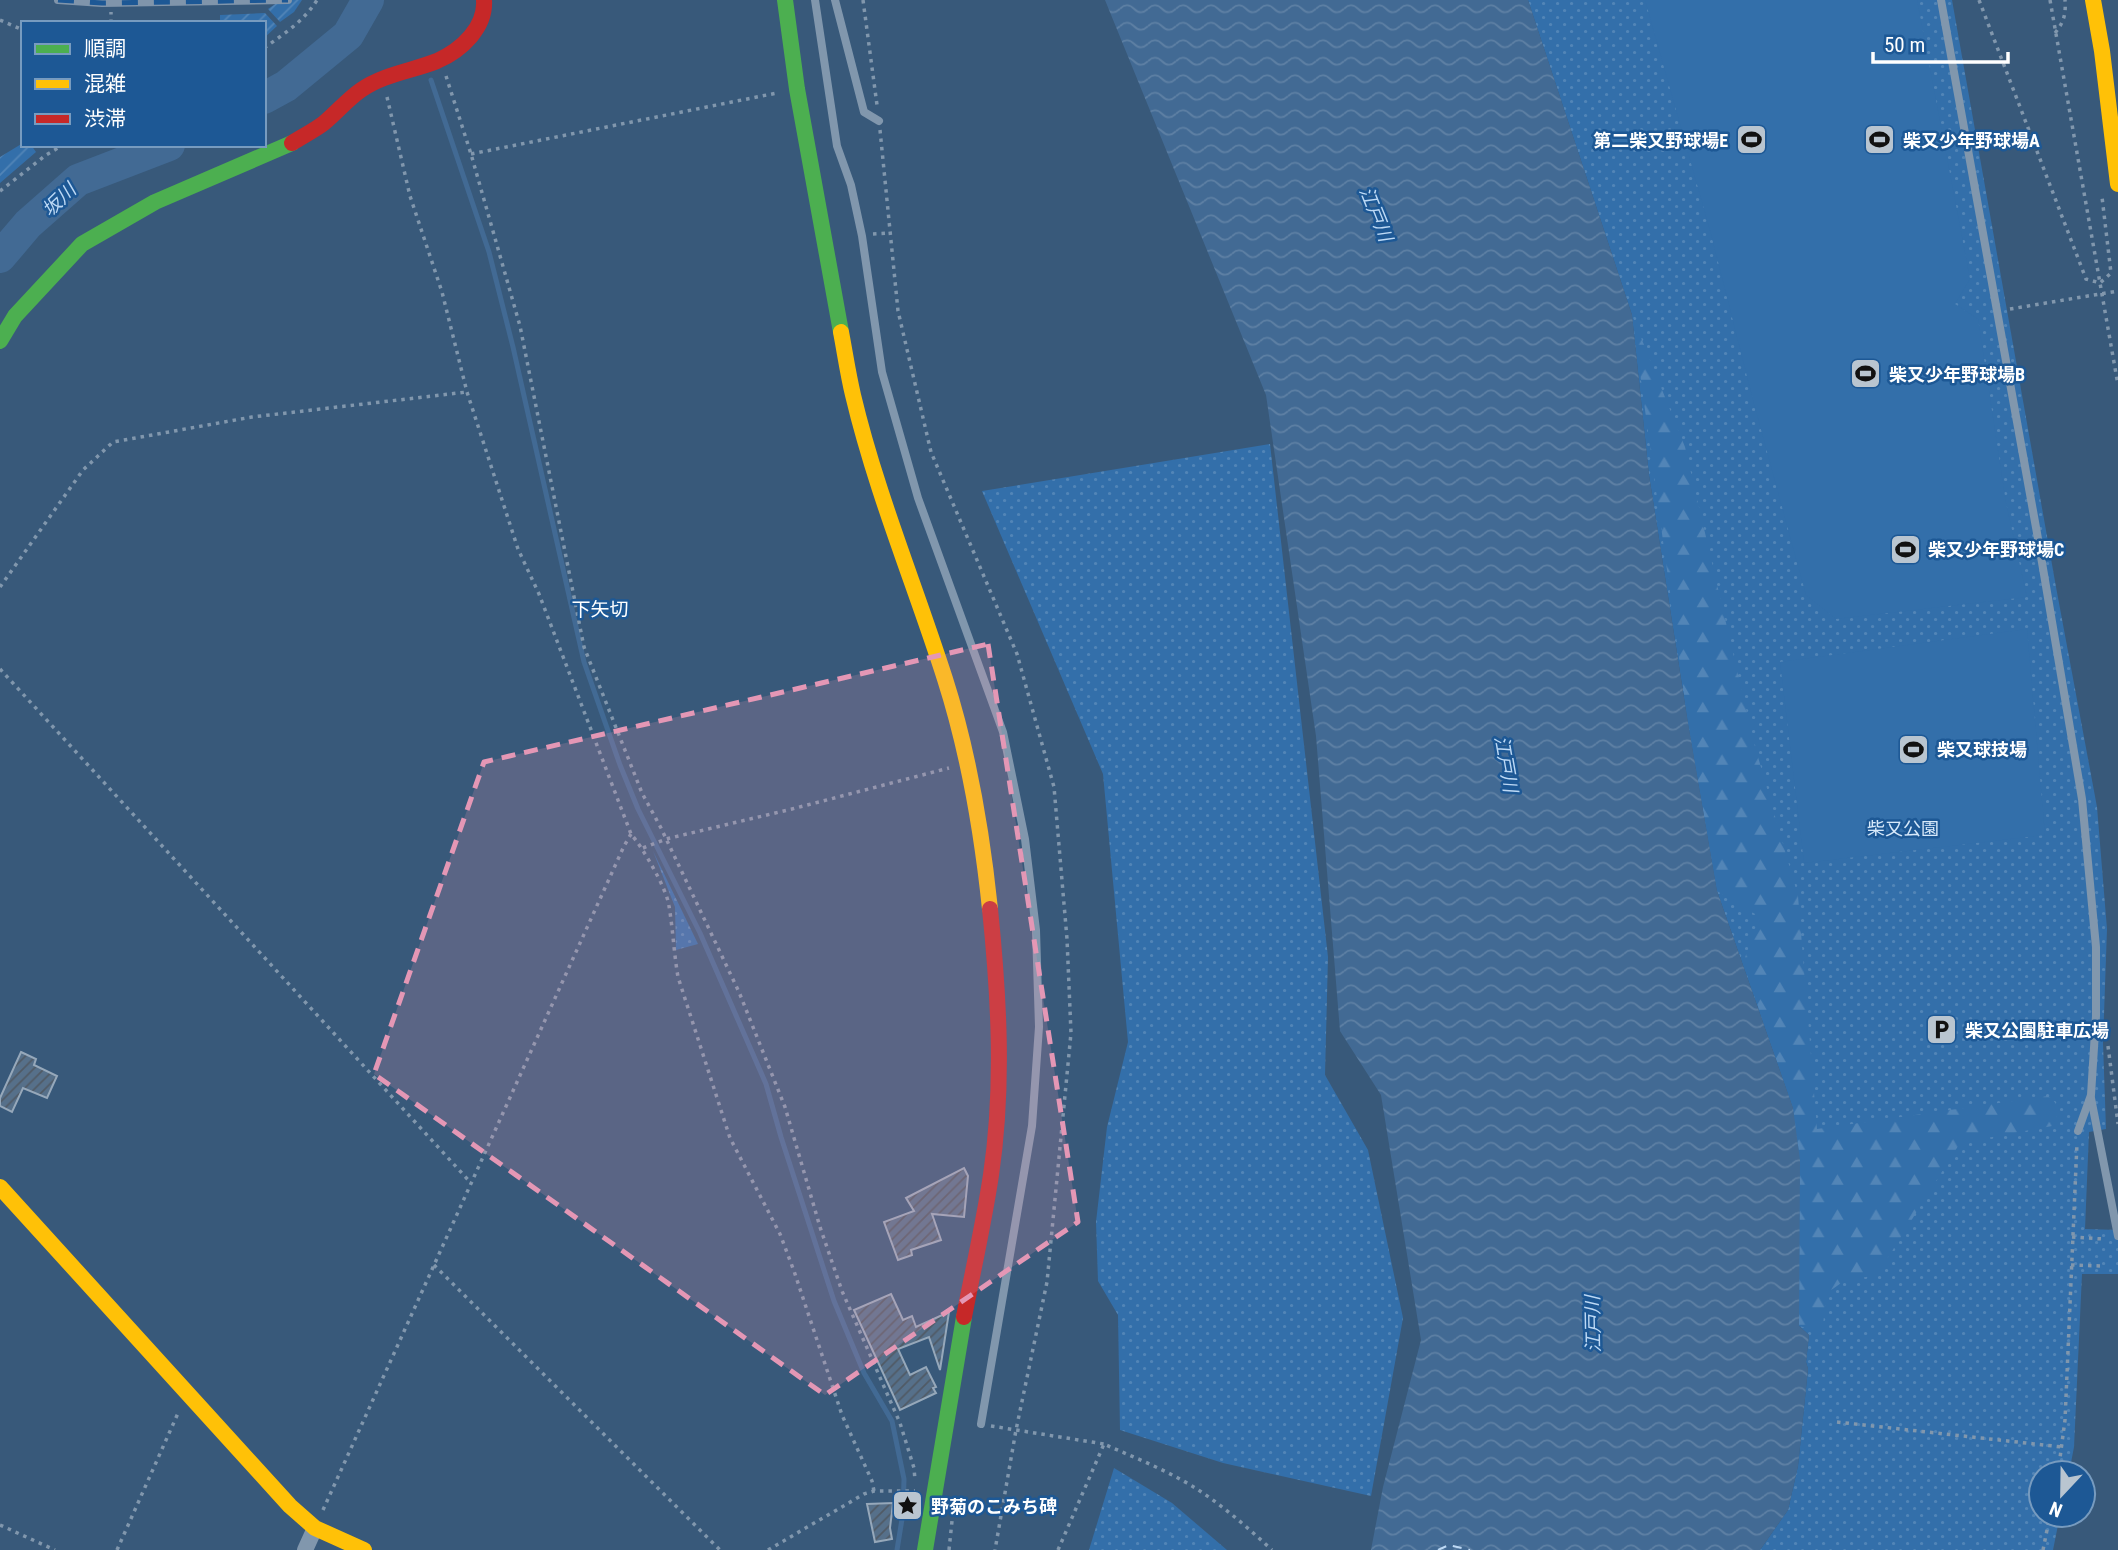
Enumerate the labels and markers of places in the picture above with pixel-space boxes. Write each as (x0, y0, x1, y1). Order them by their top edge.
sports icon: 第二柴又野球場E (1734, 123, 1768, 157)
sports icon: 柴又少年野球場A (1863, 123, 1897, 157)
place label: 第二柴又野球場E (1593, 130, 1728, 151)
place label: 柴又少年野球場A (1903, 130, 2040, 151)
sports icon: 柴又少年野球場B (1849, 357, 1883, 391)
place label: 柴又少年野球場B (1889, 364, 2025, 385)
sports icon: 柴又少年野球場C (1888, 532, 1922, 566)
place label: 柴又少年野球場C (1928, 539, 2064, 560)
sports icon: 柴又球技場 (1897, 732, 1931, 766)
place label: 柴又球技場 (1937, 739, 2027, 760)
parking icon: 柴又公園駐車広場 (1925, 1013, 1959, 1047)
place label: 柴又公園駐車広場 (1965, 1020, 2109, 1041)
place icon: 野菊のこみち碑 (891, 1489, 925, 1523)
place label: 野菊のこみち碑 (931, 1496, 1057, 1517)

